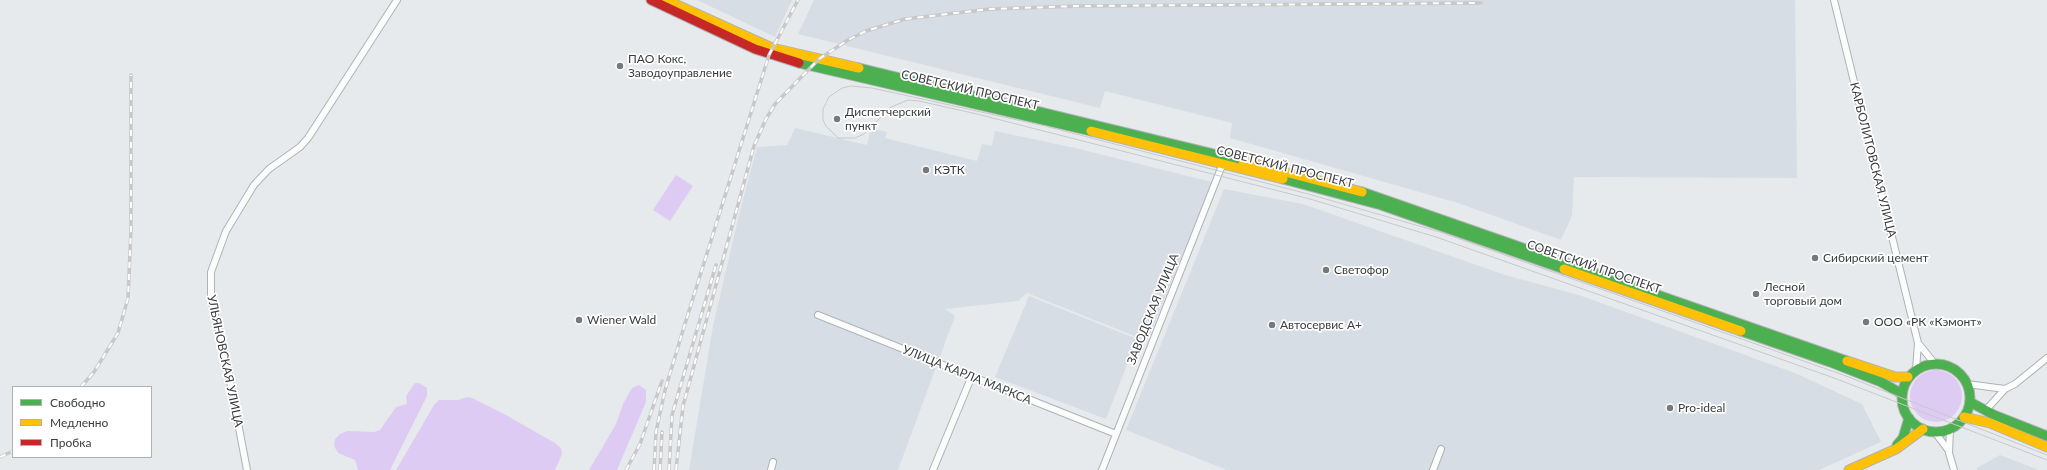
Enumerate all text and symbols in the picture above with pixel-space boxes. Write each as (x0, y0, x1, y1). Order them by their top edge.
place label: ПАО Кокс, Заводоуправление (628, 52, 732, 80)
marker: ПАО Кокс, Заводоуправление (615, 61, 625, 71)
street label: СОВЕТСКИЙ ПРОСПЕКТ (900, 67, 1040, 113)
street label: КАРБОЛИТОВСКАЯ УЛИЦА (1847, 81, 1899, 239)
place label: Диспетчерский пункт (845, 105, 931, 133)
marker: Диспетчерский пункт (832, 114, 842, 124)
street label: СОВЕТСКИЙ ПРОСПЕКТ (1215, 143, 1355, 191)
place label: КЭТК (934, 163, 965, 177)
marker: КЭТК (921, 165, 931, 175)
street label: СОВЕТСКИЙ ПРОСПЕКТ (1525, 237, 1663, 297)
street label: ЗАВОДСКАЯ УЛИЦА (1124, 251, 1182, 367)
place label: Сибирский цемент (1823, 251, 1928, 265)
marker: Сибирский цемент (1810, 253, 1820, 263)
place label: Светофор (1334, 263, 1389, 277)
marker: Светофор (1321, 265, 1331, 275)
place label: Лесной торговый дом (1764, 280, 1842, 308)
marker: Лесной торговый дом (1751, 289, 1761, 299)
street label: УЛЬЯНОВСКАЯ УЛИЦА (204, 294, 246, 428)
place label: Wiener Wald (587, 313, 656, 327)
marker: Wiener Wald (574, 315, 584, 325)
place label: ООО «РК «Кэмонт» (1874, 315, 1982, 329)
marker: ООО «РК «Кэмонт» (1861, 317, 1871, 327)
place label: Автосервис А+ (1280, 318, 1362, 332)
marker: Автосервис А+ (1267, 320, 1277, 330)
street label: УЛИЦА КАРЛА МАРКСА (900, 342, 1034, 408)
legend (12, 386, 152, 458)
text: Свободно (50, 395, 105, 410)
place label: Pro-ideal (1678, 401, 1725, 415)
marker: Pro-ideal (1665, 403, 1675, 413)
text: Медленно (50, 415, 108, 430)
text: Пробка (50, 435, 91, 450)

